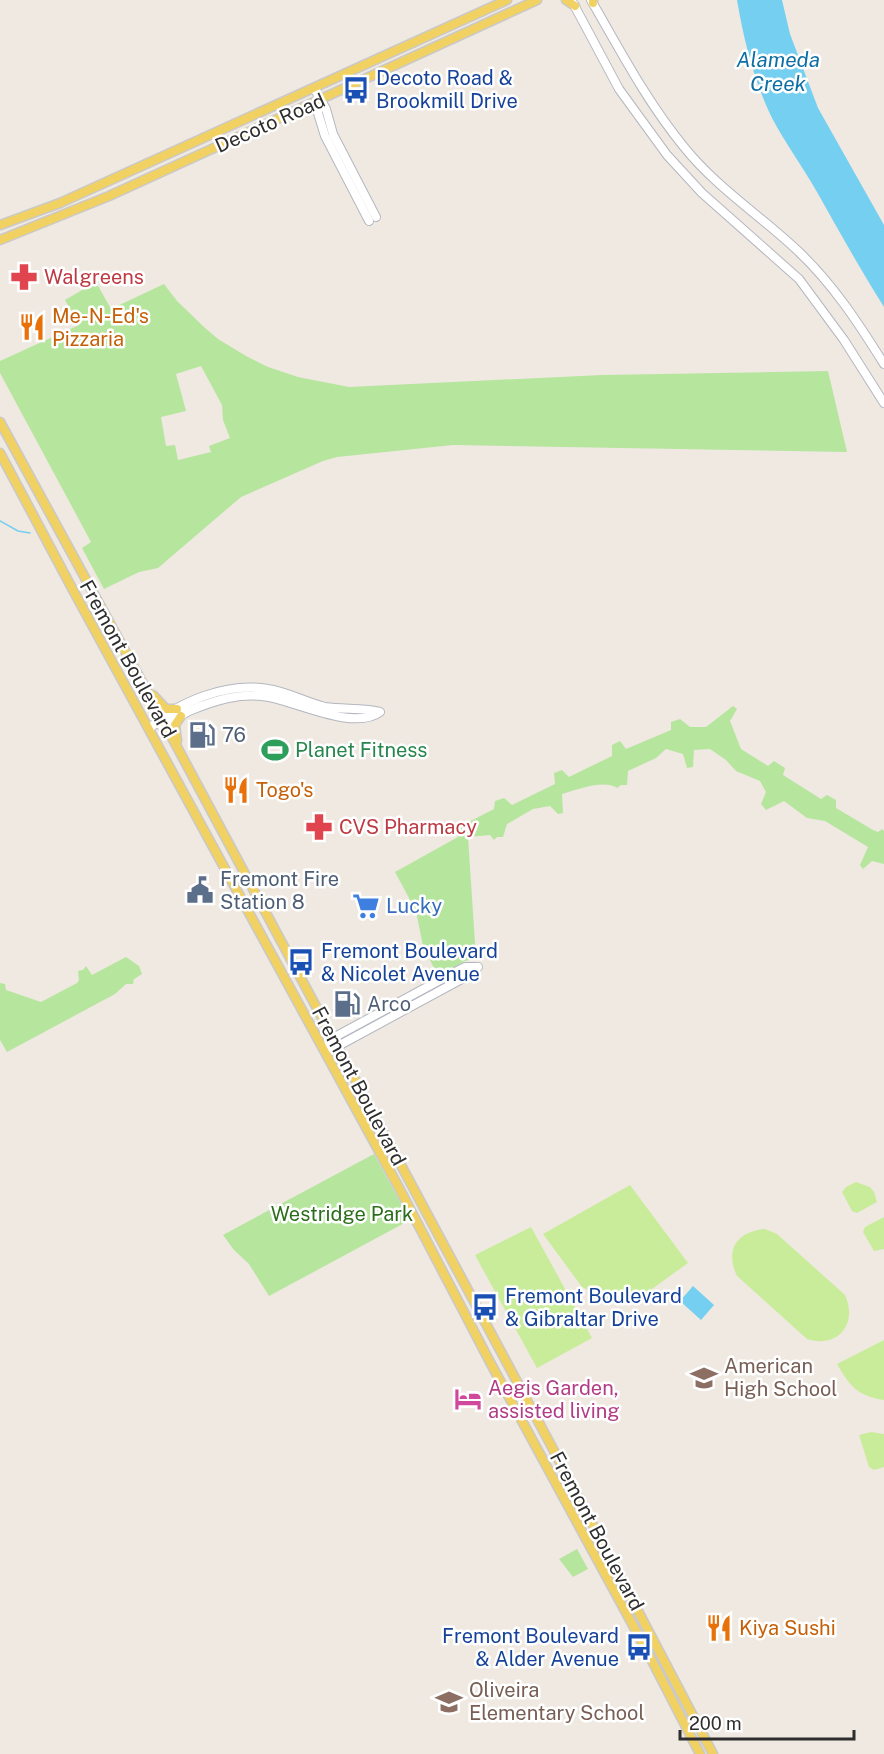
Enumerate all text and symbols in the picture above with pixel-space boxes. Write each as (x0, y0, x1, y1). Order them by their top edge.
water label: Alameda Creek (736, 47, 820, 96)
place label: Decoto Road & Brookmill Drive (376, 66, 518, 113)
bus stop icon: Decoto Road & Brookmill Drive (341, 75, 371, 105)
street label: Decoto Road (211, 88, 329, 158)
pharmacy icon: Walgreens (9, 262, 39, 292)
place label: Walgreens (44, 265, 144, 289)
place label: Me-N-Ed's Pizzaria (52, 304, 149, 351)
restaurant icon: Me-N-Ed's Pizzaria (17, 312, 47, 342)
street label: Fremont Boulevard (75, 576, 181, 742)
fuel station icon: 76 (187, 720, 217, 750)
place label: 76 (222, 723, 246, 747)
sports icon: Planet Fitness (260, 735, 290, 765)
place label: Planet Fitness (295, 738, 427, 762)
restaurant icon: Togo's (221, 775, 251, 805)
place label: Togo's (256, 778, 313, 802)
pharmacy icon: CVS Pharmacy (304, 812, 334, 842)
place label: CVS Pharmacy (339, 815, 477, 839)
place label: Fremont Fire Station 8 (220, 867, 339, 914)
public building icon: Fremont Fire Station 8 (185, 875, 215, 905)
supermarket icon: Lucky (351, 891, 381, 921)
place label: Lucky (386, 894, 442, 918)
place label: Fremont Boulevard & Nicolet Avenue (321, 939, 498, 986)
bus stop icon: Fremont Boulevard & Nicolet Avenue (286, 947, 316, 977)
fuel station icon: Arco (332, 989, 362, 1019)
place label: Arco (367, 992, 411, 1016)
street label: Fremont Boulevard (307, 1002, 411, 1170)
park label: Westridge Park (271, 1202, 413, 1226)
place label: Fremont Boulevard & Gibraltar Drive (505, 1284, 682, 1331)
bus stop icon: Fremont Boulevard & Gibraltar Drive (470, 1292, 500, 1322)
place label: American High School (724, 1354, 837, 1401)
school or university icon: American High School (689, 1363, 719, 1393)
place label: Aegis Garden, assisted living (488, 1376, 620, 1423)
hotel icon: Aegis Garden, assisted living (453, 1384, 483, 1414)
street label: Fremont Boulevard (545, 1447, 649, 1615)
restaurant icon: Kiya Sushi (704, 1613, 734, 1643)
place label: Kiya Sushi (739, 1616, 836, 1640)
place label: Fremont Boulevard & Alder Avenue (442, 1624, 619, 1671)
bus stop icon: Fremont Boulevard & Alder Avenue (624, 1632, 654, 1662)
place label: Oliveira Elementary School (469, 1678, 644, 1725)
school or university icon: Oliveira Elementary School (434, 1687, 464, 1717)
scale bar (680, 1703, 854, 1741)
text: 200 m (689, 1713, 742, 1734)

